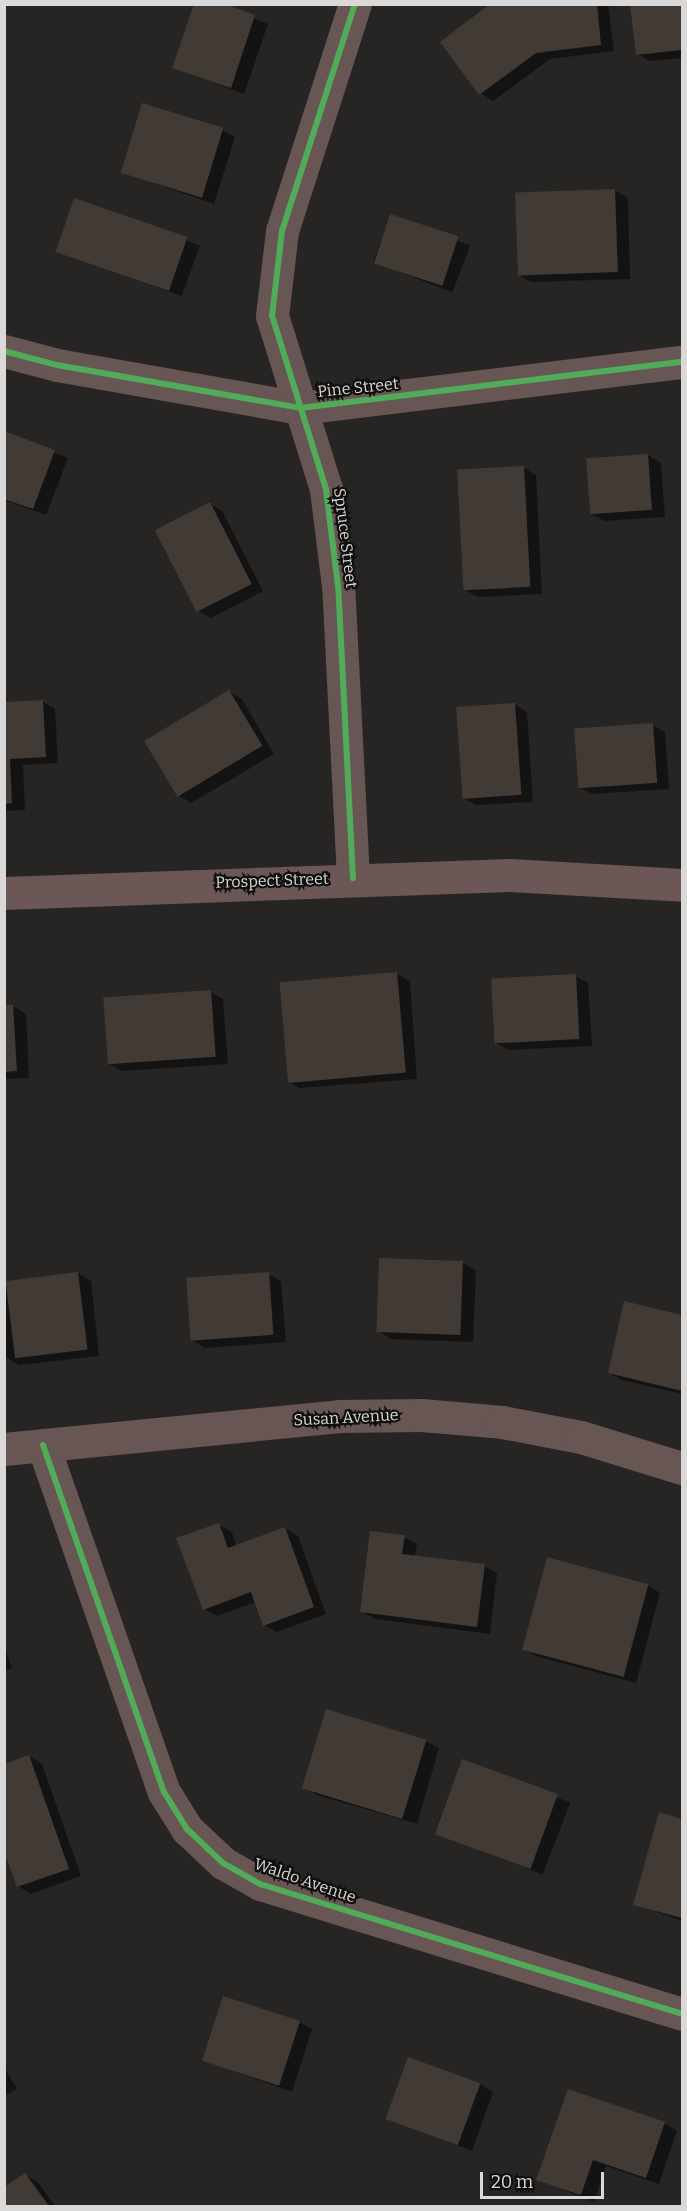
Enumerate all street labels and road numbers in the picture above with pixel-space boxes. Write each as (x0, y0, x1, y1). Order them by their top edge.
street label: Pine Street (317, 374, 399, 402)
street label: Spruce Street (329, 487, 361, 589)
street label: Prospect Street (215, 869, 329, 893)
street label: Susan Avenue (293, 1406, 399, 1430)
street label: Waldo Avenue (252, 1855, 358, 1907)

